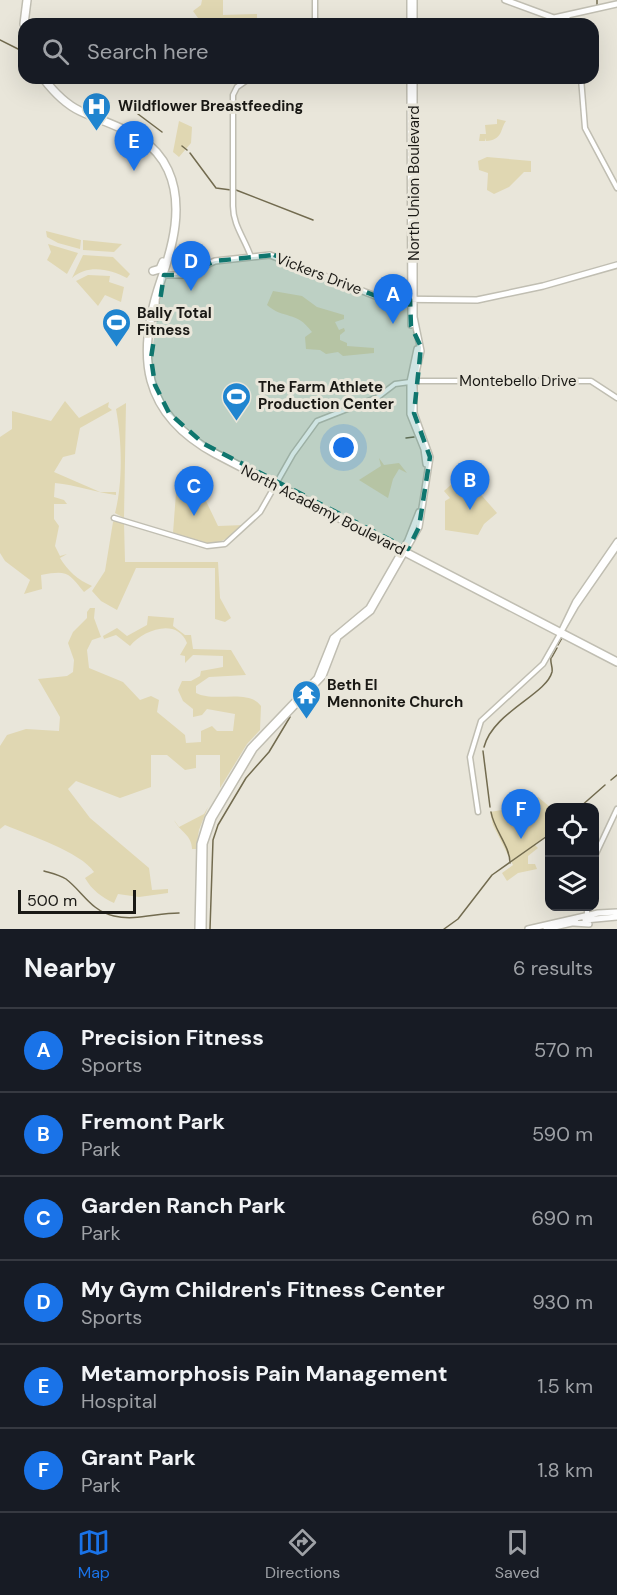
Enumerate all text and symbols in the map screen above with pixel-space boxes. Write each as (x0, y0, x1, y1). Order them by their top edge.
search box (18, 18, 599, 84)
icon: search (39, 35, 72, 68)
text: Search here (87, 37, 208, 66)
hospital icon: Wildflower Breastfeeding (81, 90, 113, 132)
place label: Wildflower Breastfeeding (118, 96, 304, 116)
street label: North Union Boulevard (404, 105, 424, 261)
pin: E (114, 122, 154, 171)
pin: D (172, 242, 210, 291)
street label: Vickers Drive (273, 248, 365, 300)
pin: A (374, 274, 412, 324)
place label: Bally Total Fitness (137, 303, 212, 340)
sports icon: Bally Total Fitness (100, 306, 132, 348)
street label: Montebello Drive (459, 371, 577, 391)
place label: The Farm Athlete Production Center (258, 377, 394, 414)
sports icon: The Farm Athlete Production Center (221, 380, 253, 422)
your location (329, 433, 358, 462)
street label: North Academy Boulevard (238, 460, 408, 560)
pin: B (450, 460, 490, 510)
pin: C (174, 466, 214, 516)
place label: Beth El Mennonite Church (327, 675, 463, 712)
temple icon: Beth El Mennonite Church (290, 678, 322, 720)
pin: F (502, 790, 540, 839)
map controls (545, 803, 599, 911)
button: locate (545, 803, 599, 857)
button: layers (545, 857, 599, 911)
scale bar (18, 887, 136, 914)
text: 500 m (27, 890, 77, 911)
text: Nearby (24, 951, 116, 985)
text: 6 results (513, 955, 593, 981)
text: Precision Fitness (81, 1023, 264, 1052)
text: A (36, 1037, 51, 1063)
text: 570 m (534, 1037, 593, 1063)
text: Sports (81, 1052, 142, 1078)
text: Fremont Park (81, 1107, 225, 1136)
text: B (37, 1121, 50, 1147)
text: 590 m (532, 1121, 593, 1147)
text: Park (81, 1136, 121, 1162)
text: Garden Ranch Park (81, 1191, 286, 1220)
text: C (36, 1205, 51, 1231)
text: 690 m (531, 1205, 593, 1231)
text: Park (81, 1220, 121, 1246)
text: My Gym Children's Fitness Center (81, 1275, 445, 1304)
text: D (36, 1289, 51, 1315)
text: 930 m (532, 1289, 593, 1315)
text: Sports (81, 1304, 142, 1330)
text: Metamorphosis Pain Management (81, 1359, 447, 1388)
text: E (38, 1373, 49, 1399)
text: 1.5 km (537, 1373, 593, 1399)
text: Hospital (81, 1388, 157, 1414)
text: Grant Park (81, 1443, 196, 1472)
text: F (38, 1457, 49, 1483)
text: 1.8 km (537, 1457, 593, 1483)
text: Park (81, 1472, 121, 1498)
tab: Map (77, 1526, 110, 1583)
tab: Directions (265, 1526, 340, 1583)
tab: Saved (495, 1526, 540, 1583)

